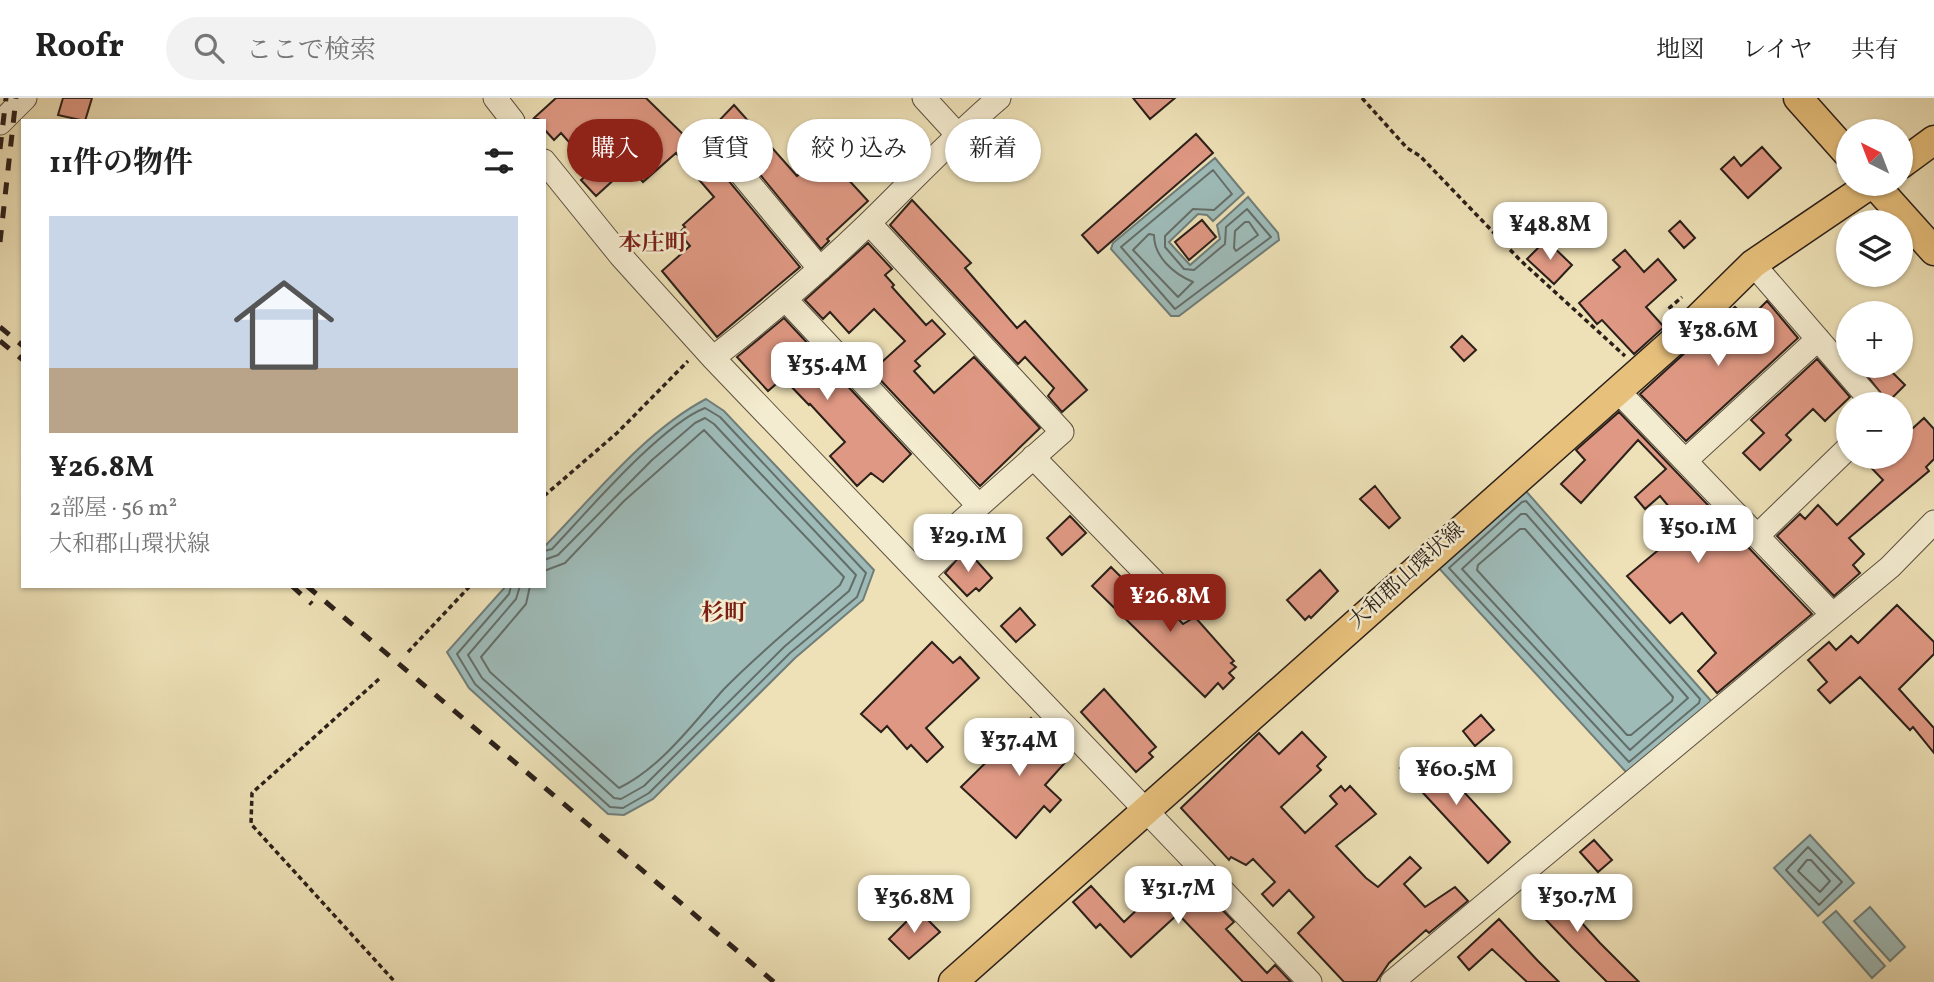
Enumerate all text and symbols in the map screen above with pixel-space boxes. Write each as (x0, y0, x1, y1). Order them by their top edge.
search box (166, 17, 656, 80)
text: Roofr (35, 25, 124, 71)
icon: search (190, 29, 228, 67)
text: ここで検索 (246, 33, 376, 69)
text: 地図 (1656, 34, 1704, 68)
text: レイヤ (1742, 34, 1813, 68)
text: 共有 (1851, 34, 1899, 68)
chip: 購入 (567, 119, 663, 182)
chip: 賃貸 (677, 119, 773, 182)
chip: 絞り込み (787, 119, 931, 182)
chip: 新着 (945, 119, 1041, 182)
north arrow (1836, 119, 1913, 196)
map controls (1836, 119, 1913, 469)
icon: filters (480, 142, 518, 180)
text: 11件の物件 (49, 143, 193, 185)
pin: ¥48.8M (1493, 202, 1607, 262)
text: ¥48.8M (1509, 209, 1591, 241)
button: layers (1836, 210, 1913, 287)
district label: 本庄町 (619, 228, 688, 260)
icon: home (221, 262, 347, 388)
button: + (1836, 301, 1913, 378)
pin: ¥38.6M (1661, 308, 1775, 368)
text: ¥38.6M (1678, 315, 1758, 347)
pin: ¥35.4M (770, 342, 884, 402)
text: ¥35.4M (787, 349, 867, 381)
button: − (1836, 392, 1913, 469)
text: ¥26.8M (49, 447, 154, 489)
text: 2部屋 · 56 m² (49, 493, 177, 525)
pin: ¥50.1M (1641, 505, 1755, 565)
text: ¥50.1M (1659, 512, 1737, 544)
pin: ¥29.1M (911, 514, 1025, 574)
street label: 大和郡山環状線 (1343, 516, 1471, 636)
text: ¥29.1M (929, 521, 1007, 553)
text: 大和郡山環状線 (49, 529, 210, 561)
pin: ¥26.8M (1113, 574, 1227, 634)
text: ¥26.8M (1130, 581, 1210, 613)
district label: 杉町 (701, 598, 747, 630)
pin: ¥37.4M (962, 718, 1076, 778)
text: ¥37.4M (980, 725, 1058, 757)
pin: ¥60.5M (1399, 748, 1513, 807)
text: ¥60.5M (1416, 754, 1496, 786)
pin: ¥31.7M (1121, 866, 1235, 926)
text: ¥31.7M (1141, 873, 1215, 905)
pin: ¥30.7M (1520, 874, 1634, 934)
pin: ¥36.8M (857, 876, 971, 935)
text: ¥30.7M (1537, 881, 1617, 913)
text: ¥36.8M (874, 882, 954, 914)

